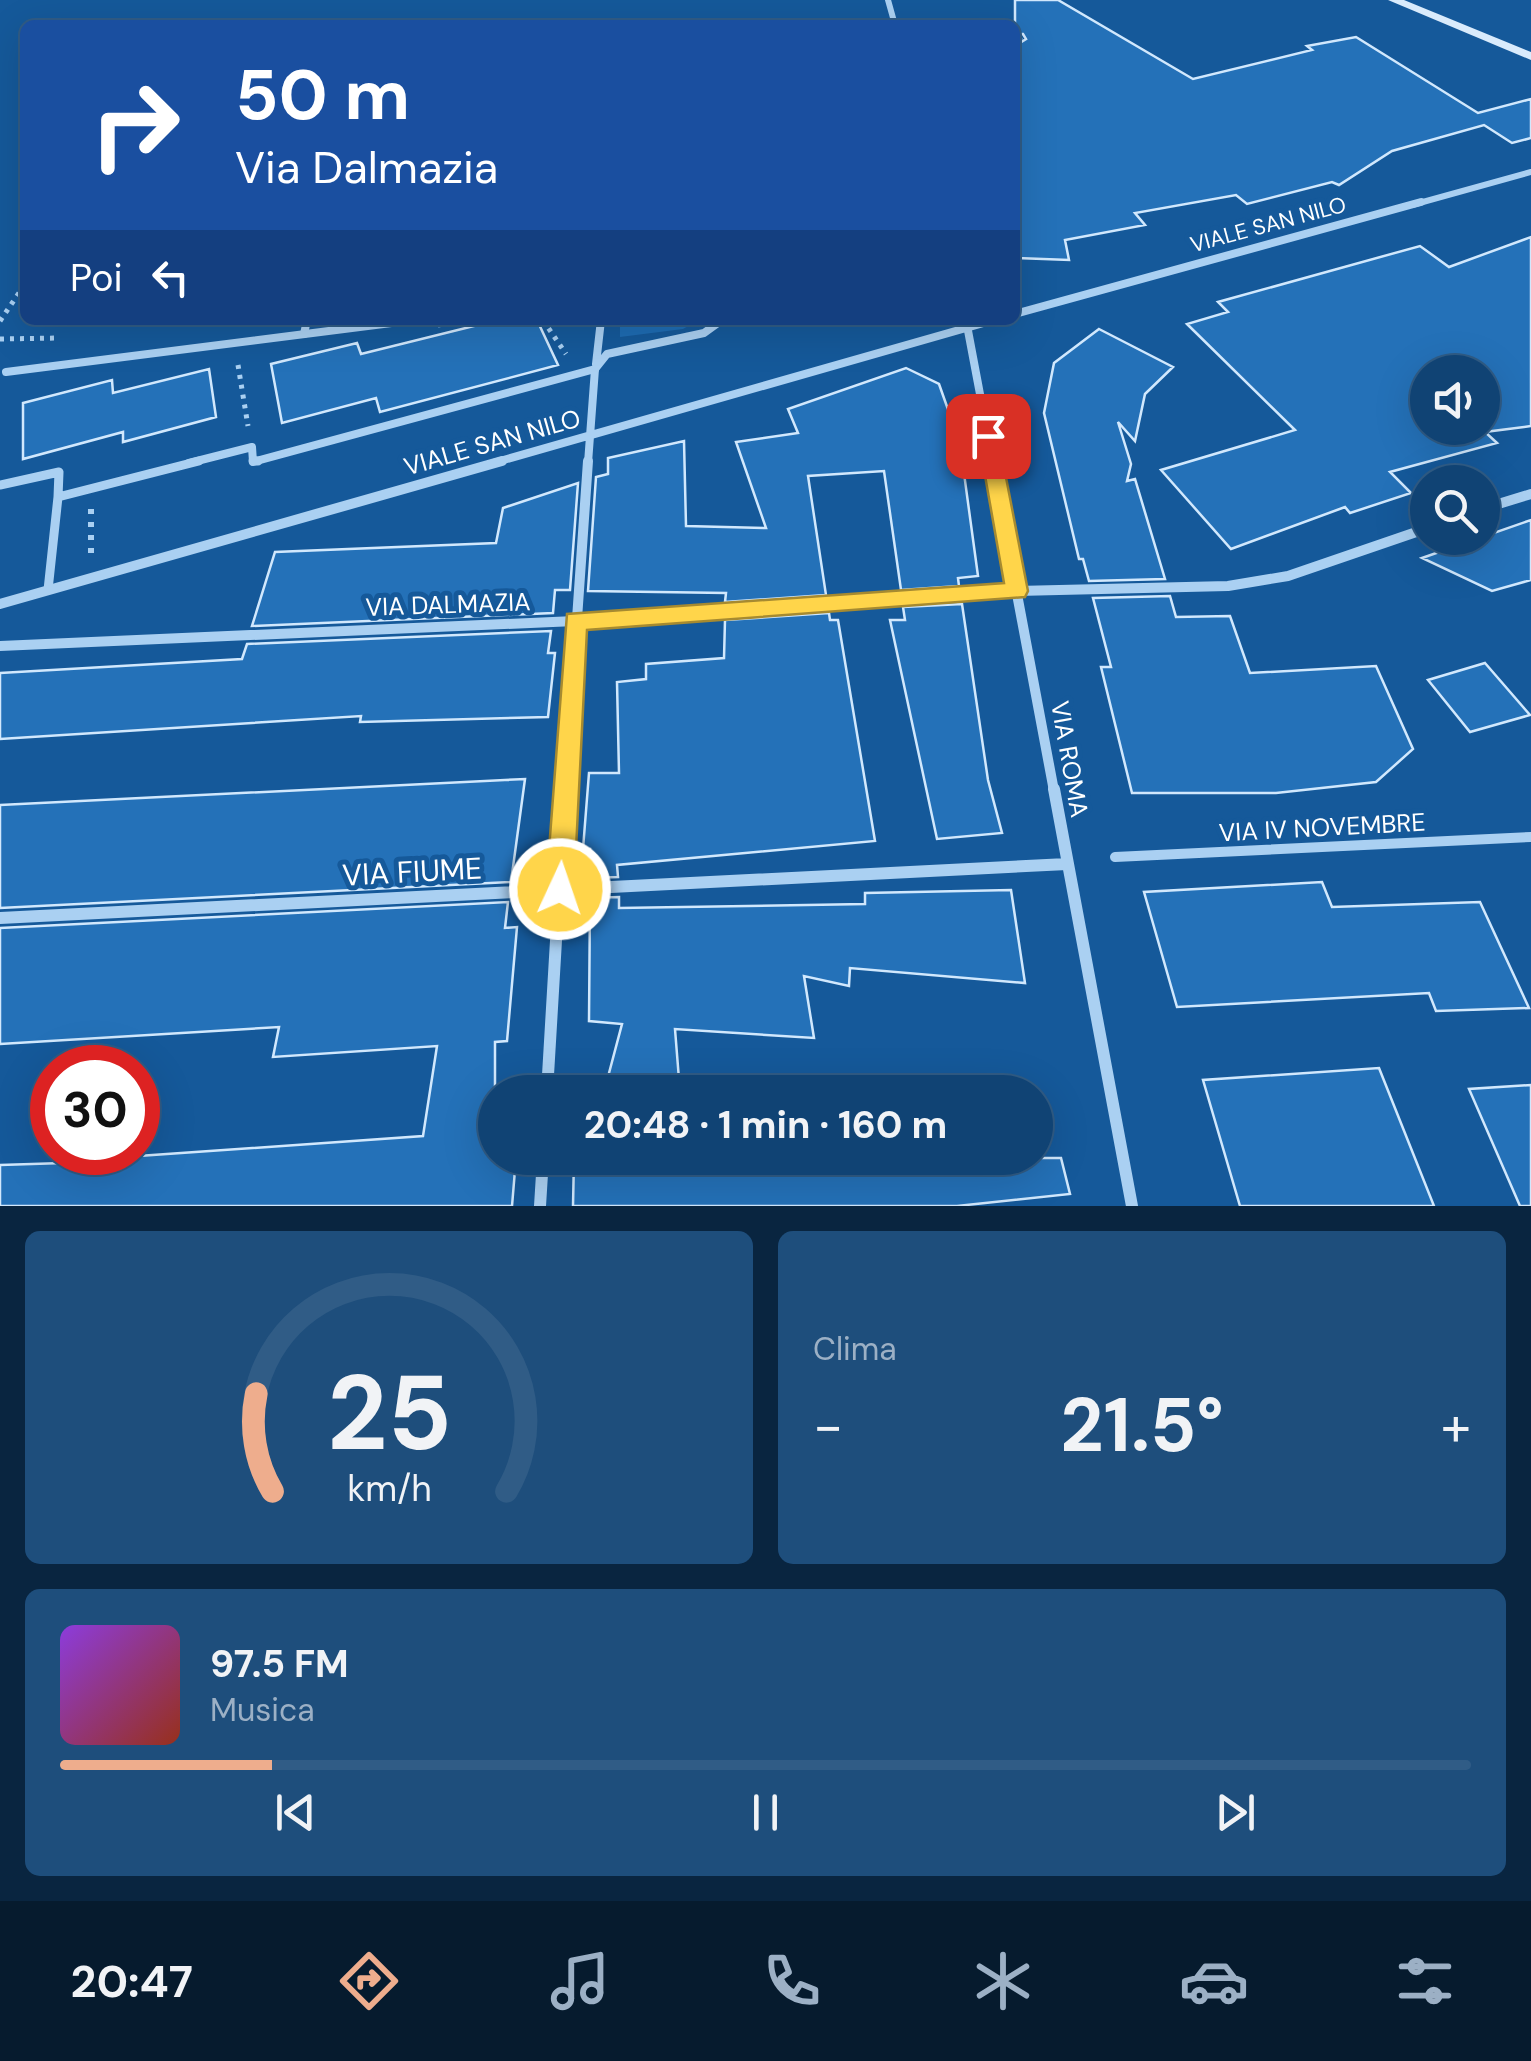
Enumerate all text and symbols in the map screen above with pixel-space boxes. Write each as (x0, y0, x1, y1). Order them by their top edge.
text: 50 m (235, 50, 410, 141)
icon: right (70, 60, 200, 190)
text: Via Dalmazia (235, 138, 498, 197)
street label: VIALE SAN NILO (1187, 190, 1349, 259)
icon: left (143, 250, 198, 305)
text: Poi (70, 253, 123, 303)
map controls (1410, 355, 1500, 555)
button: sound (1410, 355, 1500, 445)
pin (946, 394, 1031, 479)
street label: VIALE SAN NILO (400, 402, 584, 483)
icon: arrive (961, 409, 1016, 464)
button: search (1410, 465, 1500, 555)
street label: VIA DALMAZIA (365, 585, 531, 624)
street label: VIA ROMA (1043, 698, 1096, 820)
street label: VIA IV NOVEMBRE (1218, 806, 1426, 849)
position arrow (508, 837, 612, 941)
street label: VIA FIUME (341, 848, 483, 895)
speed limit sign: 30 (30, 1045, 160, 1175)
text: 20:48 · 1 min · 160 m (584, 1100, 947, 1150)
text: Clima (813, 1328, 897, 1370)
text: 25 (327, 1346, 451, 1481)
text: 21.5° (1060, 1377, 1224, 1474)
text: − (813, 1390, 843, 1462)
text: + (1441, 1390, 1471, 1462)
text: km/h (347, 1466, 431, 1512)
text: 97.5 FM (210, 1639, 349, 1689)
text: Musica (210, 1689, 315, 1731)
icon: previous (268, 1785, 323, 1840)
icon: pause (738, 1785, 793, 1840)
icon: next (1208, 1785, 1263, 1840)
icon: directions (334, 1946, 404, 2016)
icon: music (545, 1946, 615, 2016)
icon: phone (757, 1946, 827, 2016)
icon: climate (968, 1946, 1038, 2016)
icon: car (1179, 1946, 1249, 2016)
icon: filters (1390, 1946, 1460, 2016)
text: 20:47 (71, 1952, 193, 2011)

